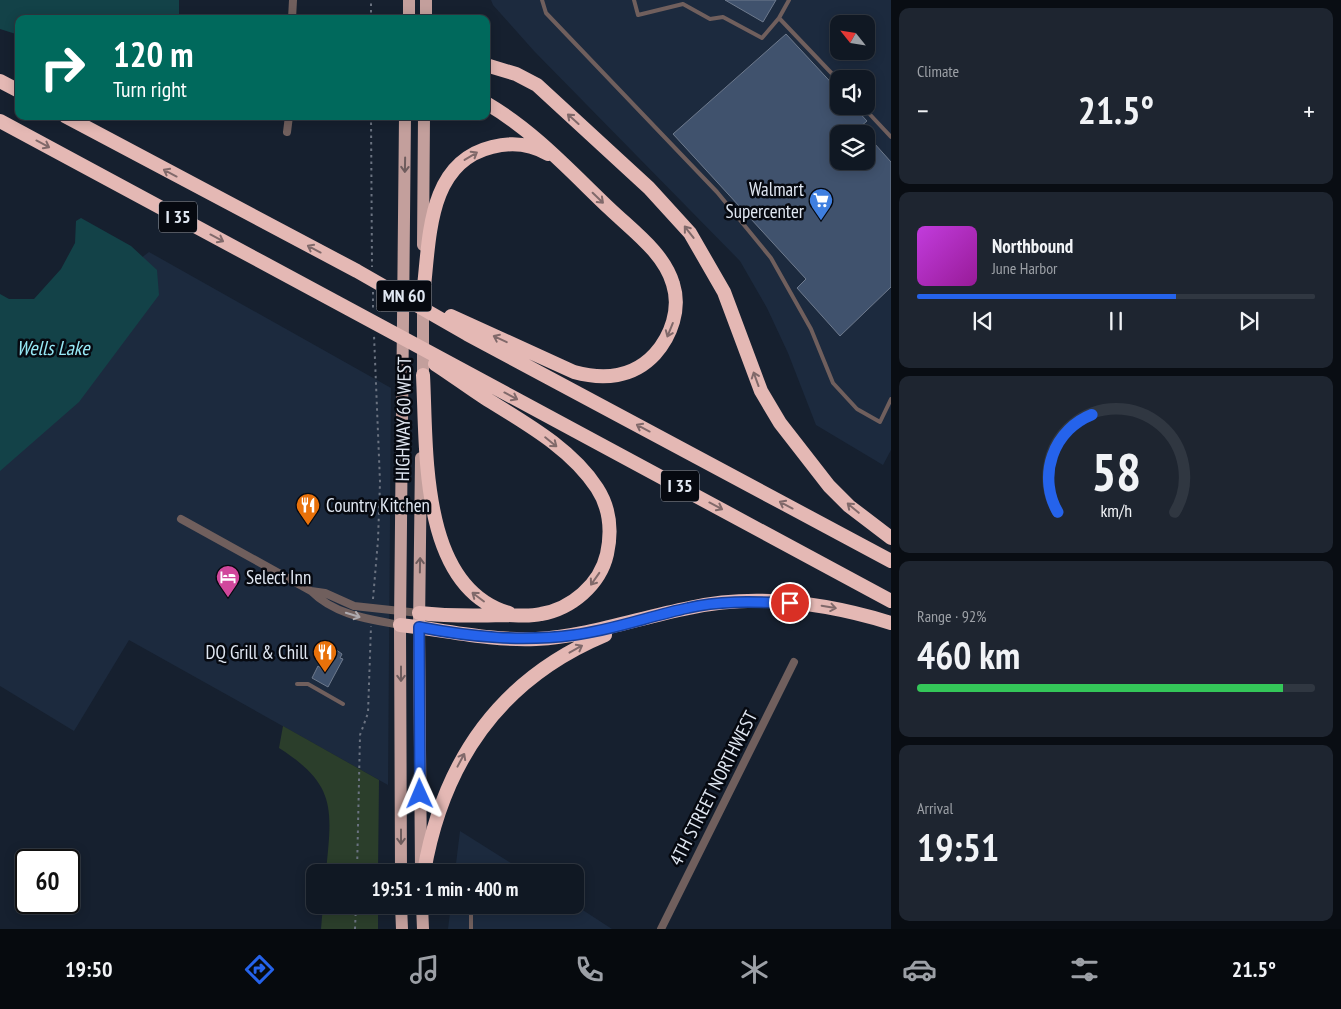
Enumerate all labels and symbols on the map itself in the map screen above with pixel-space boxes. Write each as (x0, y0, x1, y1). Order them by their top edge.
north arrow (830, 15, 875, 60)
one-way arrow (567, 113, 580, 124)
one-way arrow (35, 140, 50, 149)
one-way arrow (464, 151, 479, 161)
one-way arrow (400, 156, 410, 173)
one-way arrow (163, 168, 178, 178)
place label: Walmart Supercenter (726, 177, 805, 223)
supermarket icon: Walmart Supercenter (808, 187, 834, 221)
one-way arrow (592, 192, 604, 204)
road number: I 35 (159, 202, 197, 232)
one-way arrow (684, 225, 694, 239)
one-way arrow (209, 234, 224, 243)
one-way arrow (307, 244, 322, 253)
road number: MN 60 (376, 280, 432, 312)
one-way arrow (665, 322, 674, 337)
one-way arrow (493, 334, 508, 343)
water label: Wells Lake (16, 335, 91, 361)
street label: HIGHWAY 60 WEST (390, 356, 416, 482)
one-way arrow (751, 372, 760, 387)
one-way arrow (503, 391, 518, 401)
one-way arrow (636, 423, 651, 433)
one-way arrow (544, 436, 557, 447)
road number: I 35 (661, 471, 699, 502)
restaurant icon: Country Kitchen (295, 492, 321, 526)
place label: Country Kitchen (326, 493, 430, 517)
one-way arrow (779, 500, 794, 510)
one-way arrow (708, 501, 723, 511)
one-way arrow (846, 503, 859, 514)
one-way arrow (415, 557, 425, 573)
hotel icon: Select Inn (215, 564, 241, 598)
place label: Select Inn (246, 565, 311, 589)
one-way arrow (590, 572, 600, 586)
pin (769, 582, 811, 624)
one-way arrow (471, 592, 485, 602)
one-way arrow (821, 602, 837, 612)
one-way arrow (344, 610, 360, 620)
restaurant icon: DQ Grill & Chill (312, 639, 338, 673)
place label: DQ Grill & Chill (205, 640, 309, 664)
one-way arrow (568, 644, 583, 654)
one-way arrow (396, 666, 406, 682)
street label: 4TH STREET NORTHWEST (664, 706, 763, 869)
one-way arrow (456, 753, 466, 768)
position arrow (393, 767, 445, 819)
one-way arrow (396, 828, 406, 844)
speed limit sign: 60 (15, 849, 80, 914)

